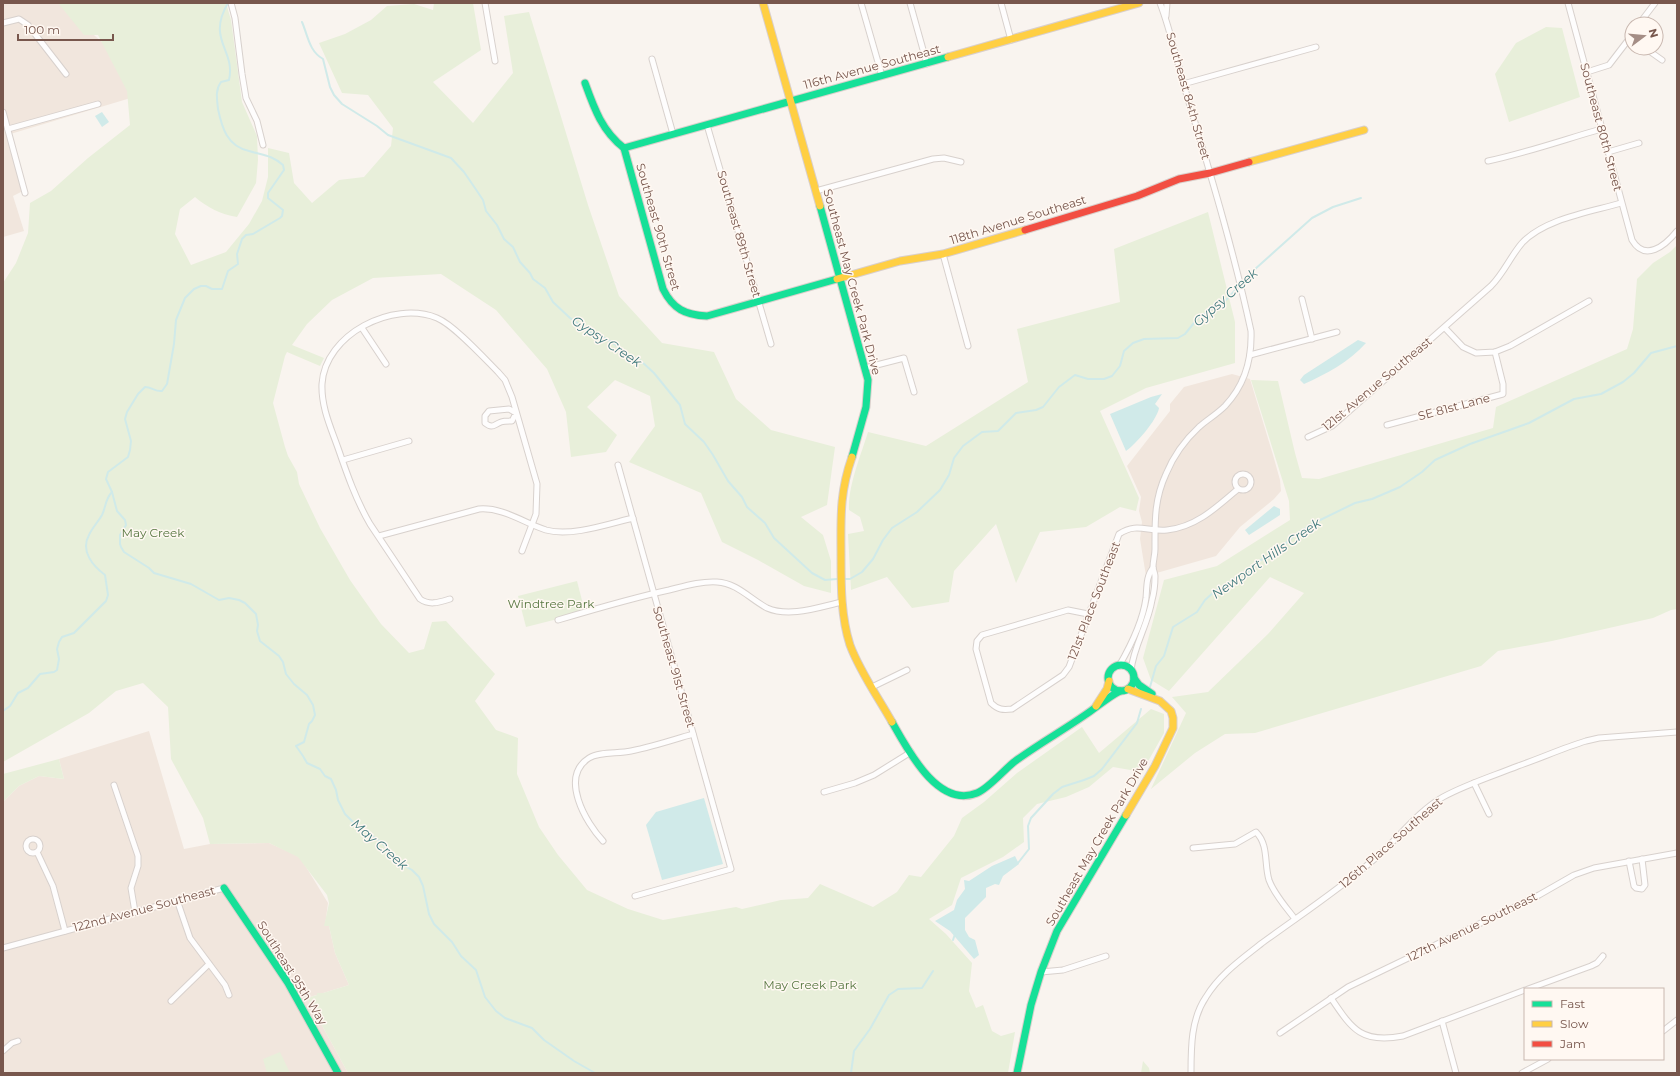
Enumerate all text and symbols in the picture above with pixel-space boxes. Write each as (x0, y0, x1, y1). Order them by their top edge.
scale bar (18, 16, 113, 42)
north arrow (1624, 16, 1664, 56)
text: 100 m (24, 22, 60, 37)
text: N (1646, 27, 1662, 39)
street label: Southeast 84th Street (1163, 30, 1214, 161)
street label: 116th Avenue Southeast (802, 41, 942, 92)
street label: Southeast 80th Street (1577, 61, 1626, 193)
street label: Southeast 90th Street (633, 161, 684, 292)
street label: Southeast 89th Street (714, 169, 765, 299)
street label: Southeast May Creek Park Drive (820, 187, 885, 376)
street label: 118th Avenue Southeast (948, 192, 1088, 247)
water label: Gypsy Creek (1189, 264, 1262, 329)
water label: Gypsy Creek (569, 312, 646, 371)
street label: 121st Avenue Southeast (1319, 333, 1435, 434)
street label: SE 81st Lane (1416, 390, 1492, 423)
water label: Newport Hills Creek (1208, 514, 1325, 602)
park label: May Creek (122, 525, 185, 540)
street label: 121st Place Southeast (1064, 539, 1123, 662)
park label: Windtree Park (507, 596, 595, 611)
street label: Southeast 91st Street (650, 604, 699, 729)
street label: Southeast May Creek Park Drive (1042, 755, 1151, 929)
street label: 126th Place Southeast (1336, 794, 1445, 891)
water label: May Creek (349, 815, 412, 874)
street label: 122nd Avenue Southeast (71, 882, 217, 935)
street label: 127th Avenue Southeast (1404, 888, 1540, 965)
street label: Southeast 95th Way (254, 918, 331, 1028)
park label: May Creek Park (763, 977, 857, 992)
legend (1524, 988, 1664, 1060)
text: Fast (1560, 996, 1585, 1011)
text: Slow (1560, 1016, 1589, 1031)
text: Jam (1559, 1036, 1586, 1051)

